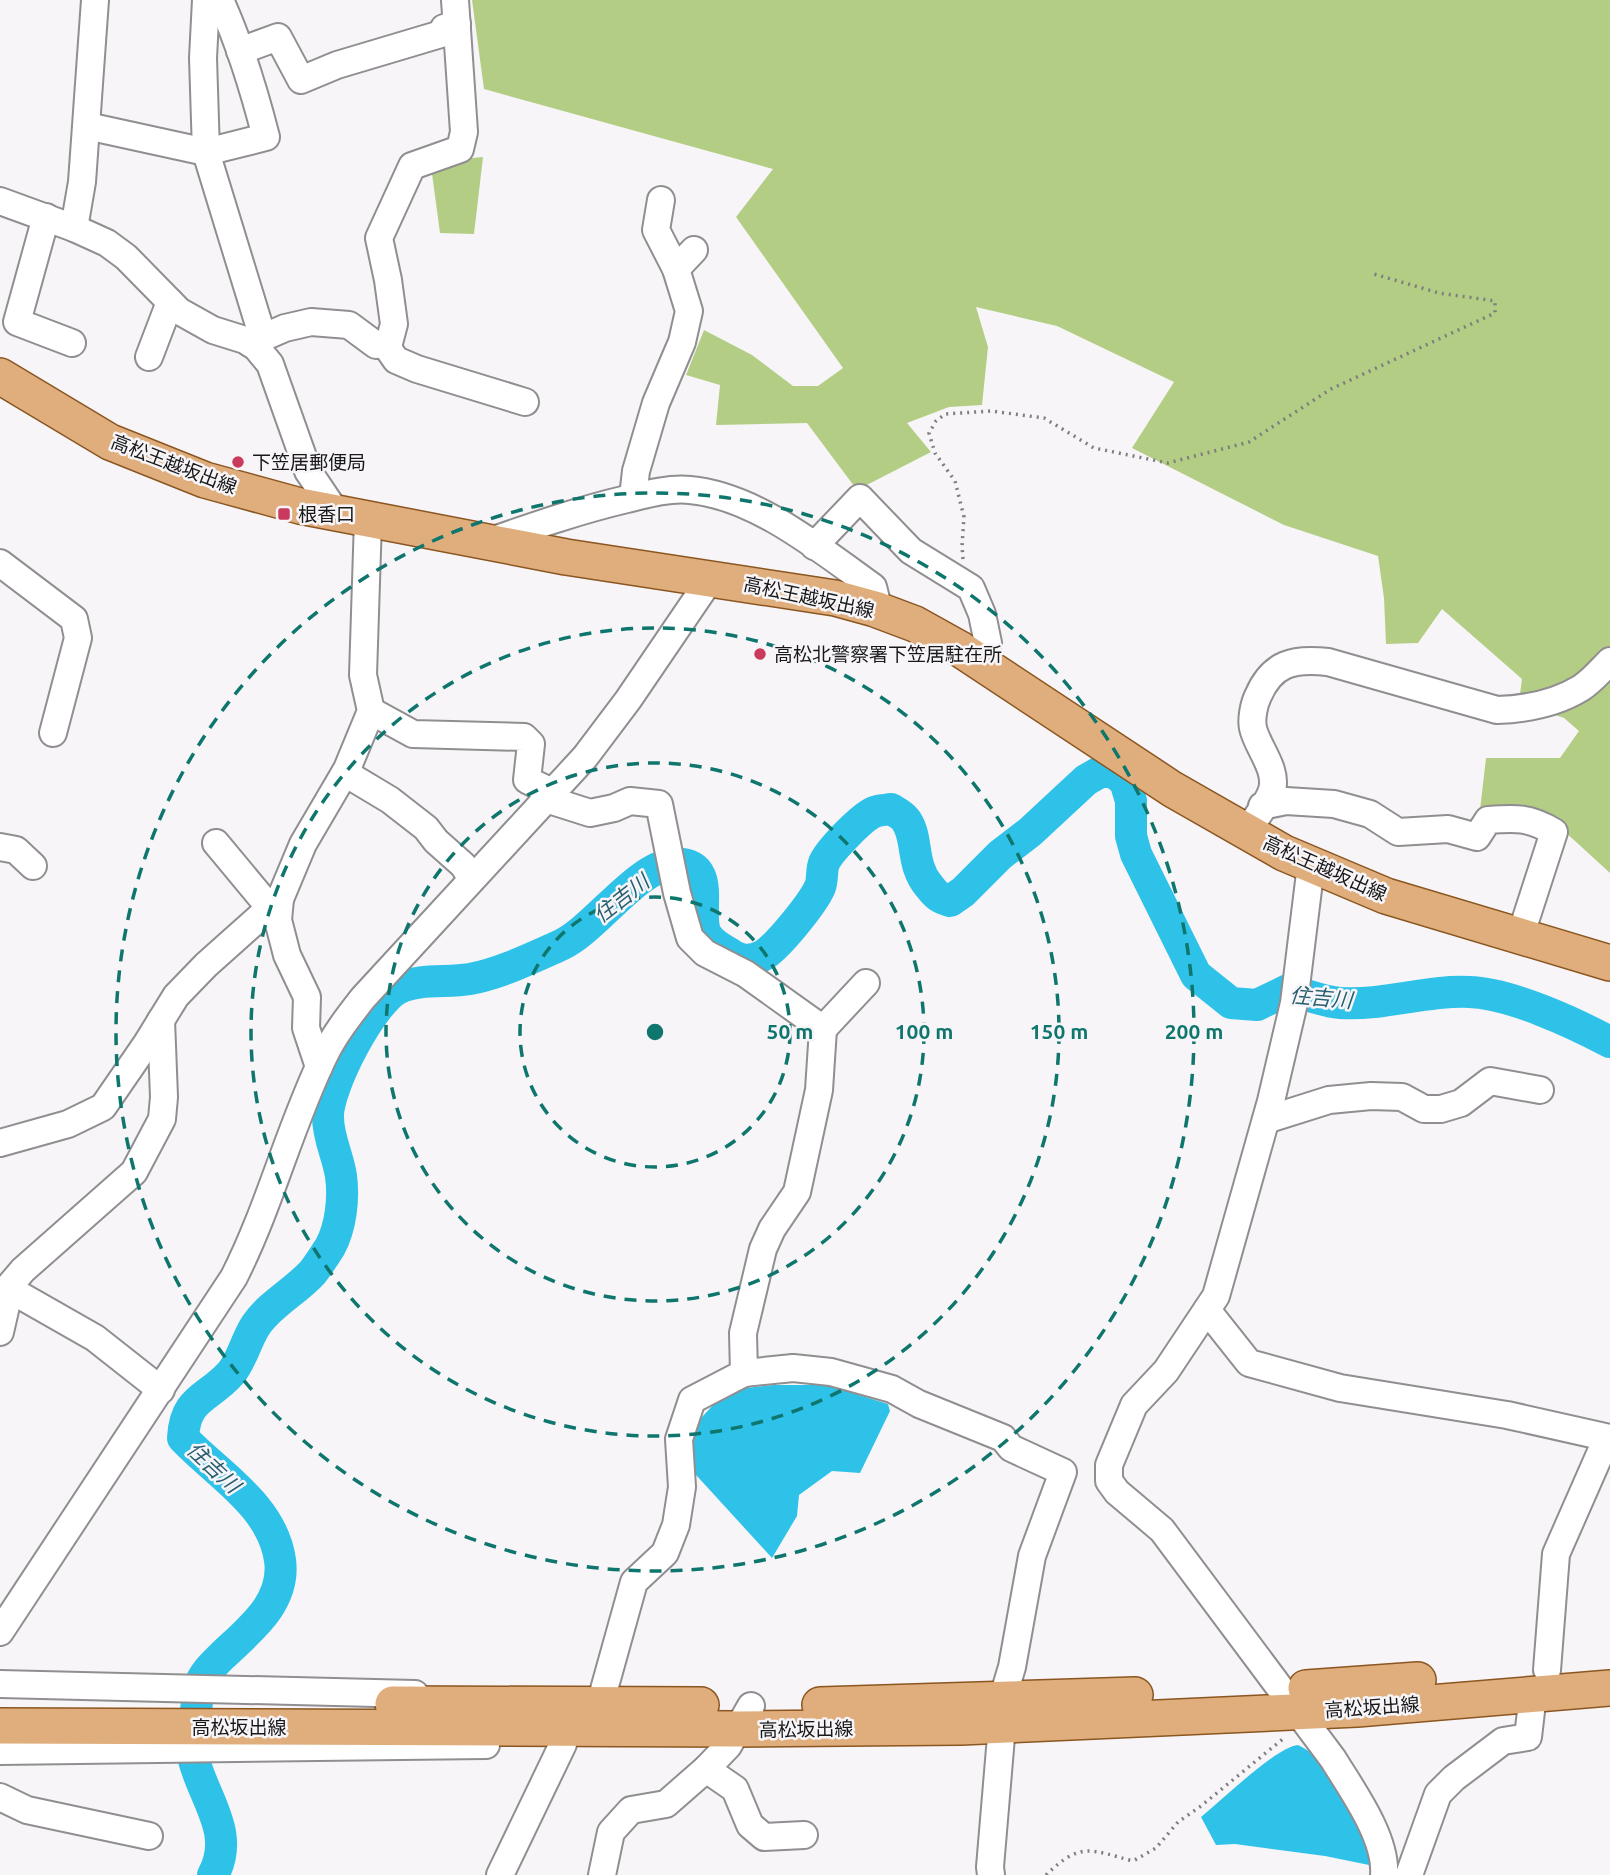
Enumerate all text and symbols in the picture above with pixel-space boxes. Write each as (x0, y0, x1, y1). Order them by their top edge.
street label: 高松王越坂出線 (108, 430, 240, 498)
place label: 下笠居郵便局 (252, 451, 366, 473)
marker: 下笠居郵便局 (230, 454, 246, 470)
place label: 根香口 (298, 503, 355, 525)
marker: 根香口 (276, 506, 292, 522)
street label: 高松王越坂出線 (742, 572, 876, 622)
place label: 高松北警察署下笠居駐在所 (774, 643, 1002, 665)
marker: 高松北警察署下笠居駐在所 (752, 646, 768, 662)
street label: 高松王越坂出線 (1260, 831, 1390, 905)
water label: 住吉川 (589, 868, 655, 927)
water label: 住吉川 (1289, 982, 1355, 1012)
text: 50 m (767, 1019, 813, 1043)
text: 100 m (895, 1019, 953, 1043)
text: 150 m (1030, 1019, 1088, 1043)
text: 200 m (1165, 1019, 1223, 1043)
centre of rings (643, 1020, 667, 1044)
water label: 住吉川 (183, 1437, 247, 1499)
street label: 高松坂出線 (1324, 1693, 1420, 1721)
street label: 高松坂出線 (191, 1716, 287, 1738)
street label: 高松坂出線 (758, 1717, 854, 1741)

